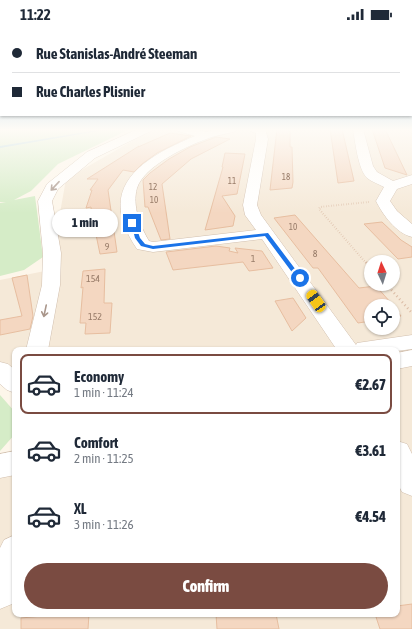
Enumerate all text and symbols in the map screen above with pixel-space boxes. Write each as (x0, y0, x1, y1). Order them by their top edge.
text: 11:22 (20, 6, 51, 23)
text: Rue Stanislas-André Steeman (36, 45, 197, 62)
text: Rue Charles Plisnier (36, 83, 145, 100)
house number: 18 (282, 172, 290, 182)
house number: 11 (228, 176, 236, 186)
one-way arrow (50, 181, 60, 191)
house number: 12 (149, 182, 157, 192)
house number: 10 (150, 195, 158, 205)
callout: 1 min (52, 209, 118, 237)
route end (123, 214, 141, 232)
text: 1 min (72, 215, 98, 230)
house number: 10 (289, 222, 297, 232)
house number: 9 (105, 241, 110, 252)
house number: 8 (313, 248, 318, 259)
house number: 1 (251, 253, 256, 264)
north arrow (364, 255, 400, 291)
map controls (364, 255, 400, 335)
route start (291, 269, 309, 287)
house number: 154 (86, 273, 100, 284)
car (304, 288, 328, 314)
button: locate (364, 299, 400, 335)
one-way arrow (41, 304, 49, 317)
house number: 152 (88, 311, 102, 322)
icon: car (26, 366, 62, 402)
text: Economy (74, 368, 124, 385)
text: €2.67 (355, 376, 386, 393)
text: 1 min · 11:24 (74, 385, 134, 400)
icon: car (26, 432, 62, 468)
text: Comfort (74, 434, 118, 451)
text: €3.61 (355, 442, 386, 459)
text: 2 min · 11:25 (74, 451, 134, 466)
icon: car (26, 498, 62, 534)
text: XL (74, 500, 87, 517)
text: €4.54 (355, 508, 386, 525)
text: 3 min · 11:26 (74, 517, 134, 532)
button: Confirm (24, 563, 388, 609)

